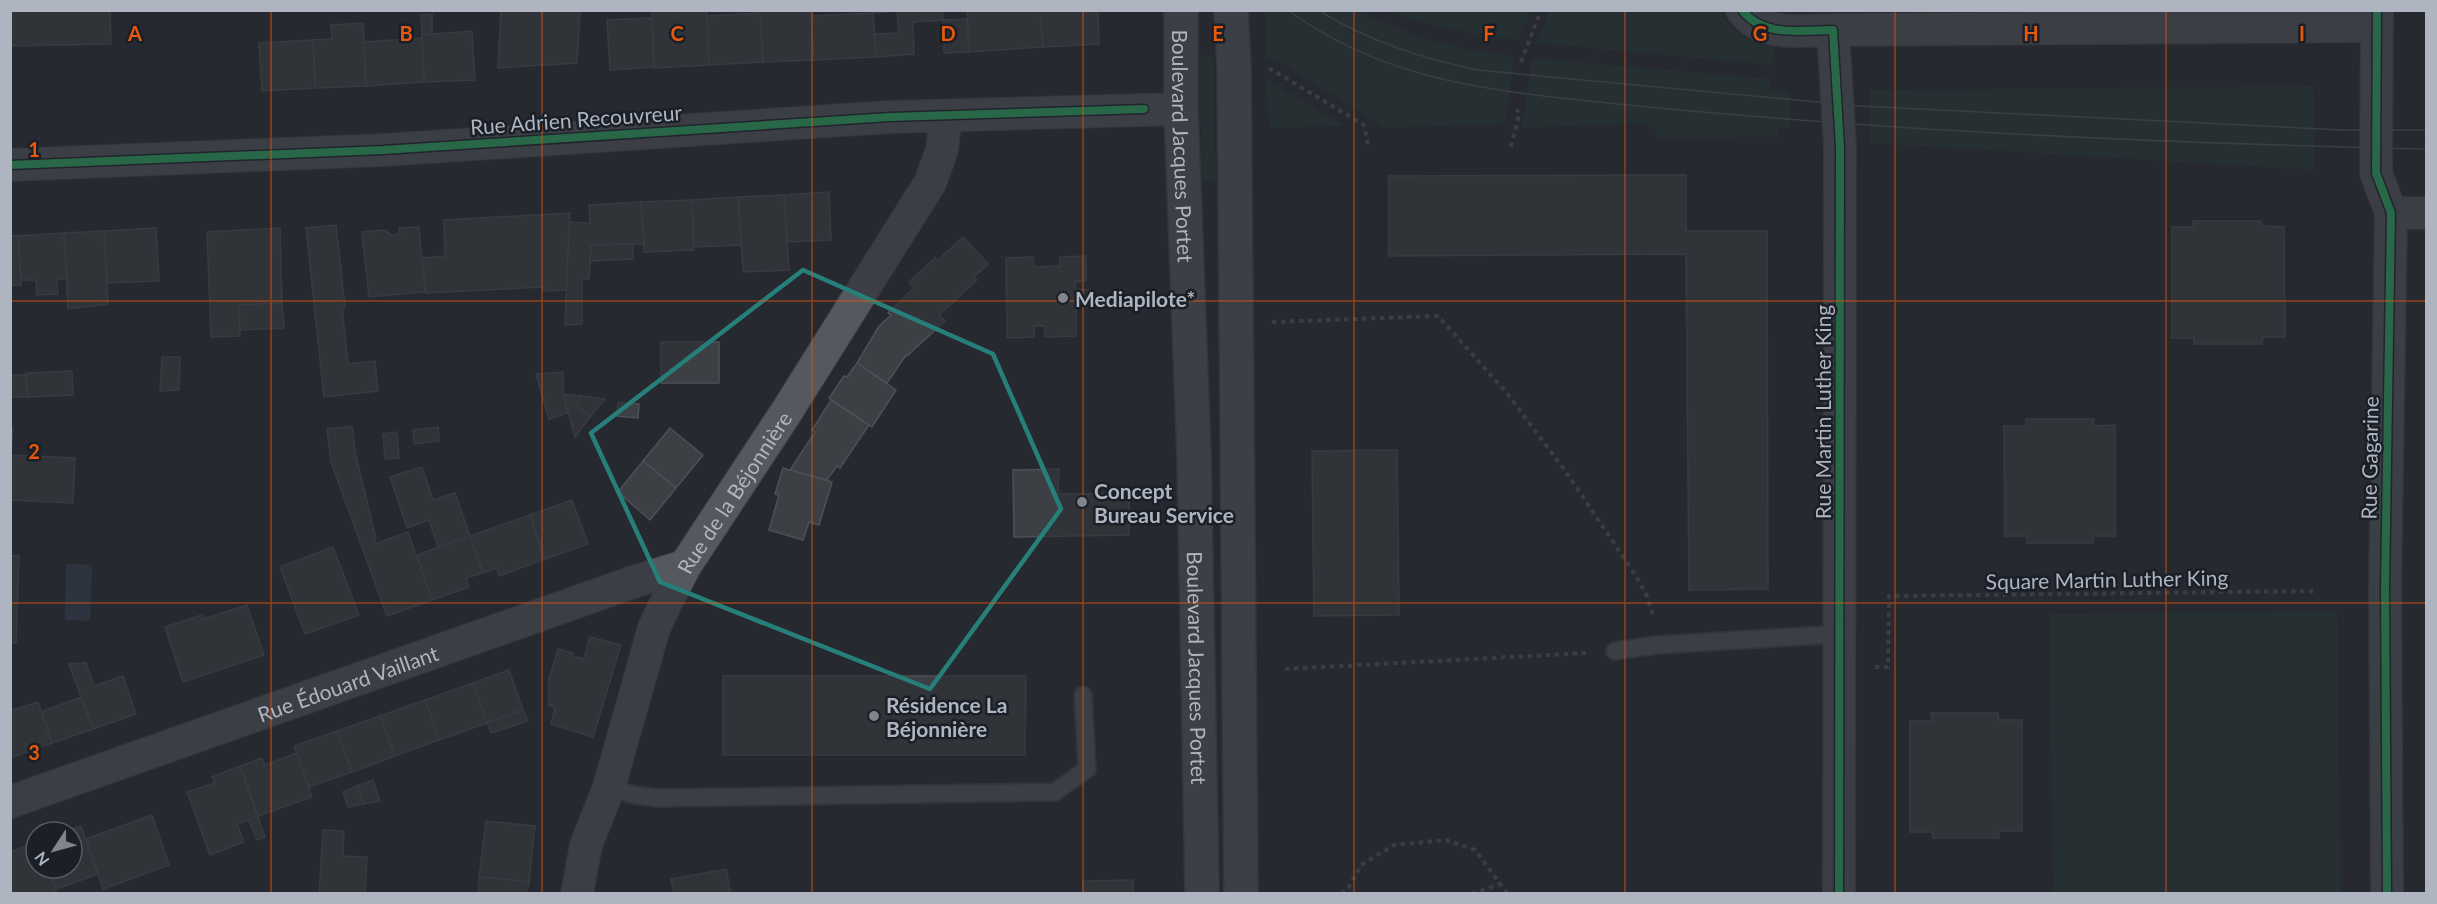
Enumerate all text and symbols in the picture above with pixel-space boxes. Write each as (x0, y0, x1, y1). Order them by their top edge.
text: A (127, 21, 142, 45)
text: B (399, 21, 413, 45)
text: C (670, 21, 684, 45)
text: D (940, 21, 956, 45)
text: E (1212, 21, 1224, 45)
text: F (1483, 21, 1495, 45)
text: G (1753, 21, 1767, 45)
text: H (2023, 21, 2039, 45)
text: I (2299, 21, 2305, 45)
street label: Boulevard Jacques Portet (1169, 29, 1199, 263)
street label: Rue Adrien Recouvreur (469, 99, 683, 139)
text: 1 (28, 137, 40, 161)
place label: Mediapilote* (1075, 286, 1195, 311)
marker: Mediapilote* (1056, 291, 1070, 305)
street label: Rue Martin Luther King (1810, 305, 1835, 519)
street label: Rue Gagarine (2355, 396, 2383, 520)
street label: Rue de la Béjonnière (671, 406, 796, 577)
text: 2 (28, 439, 40, 463)
place label: Concept Bureau Service (1094, 478, 1234, 527)
marker: Concept Bureau Service (1075, 495, 1089, 509)
street label: Boulevard Jacques Portet (1183, 551, 1213, 785)
street label: Square Martin Luther King (1985, 564, 2229, 594)
street label: Rue Édouard Vaillant (254, 639, 442, 726)
place label: Résidence La Béjonnière (886, 692, 1007, 741)
marker: Résidence La Béjonnière (867, 709, 881, 723)
text: 3 (28, 740, 40, 764)
north arrow (24, 820, 84, 880)
text: N (30, 849, 53, 870)

